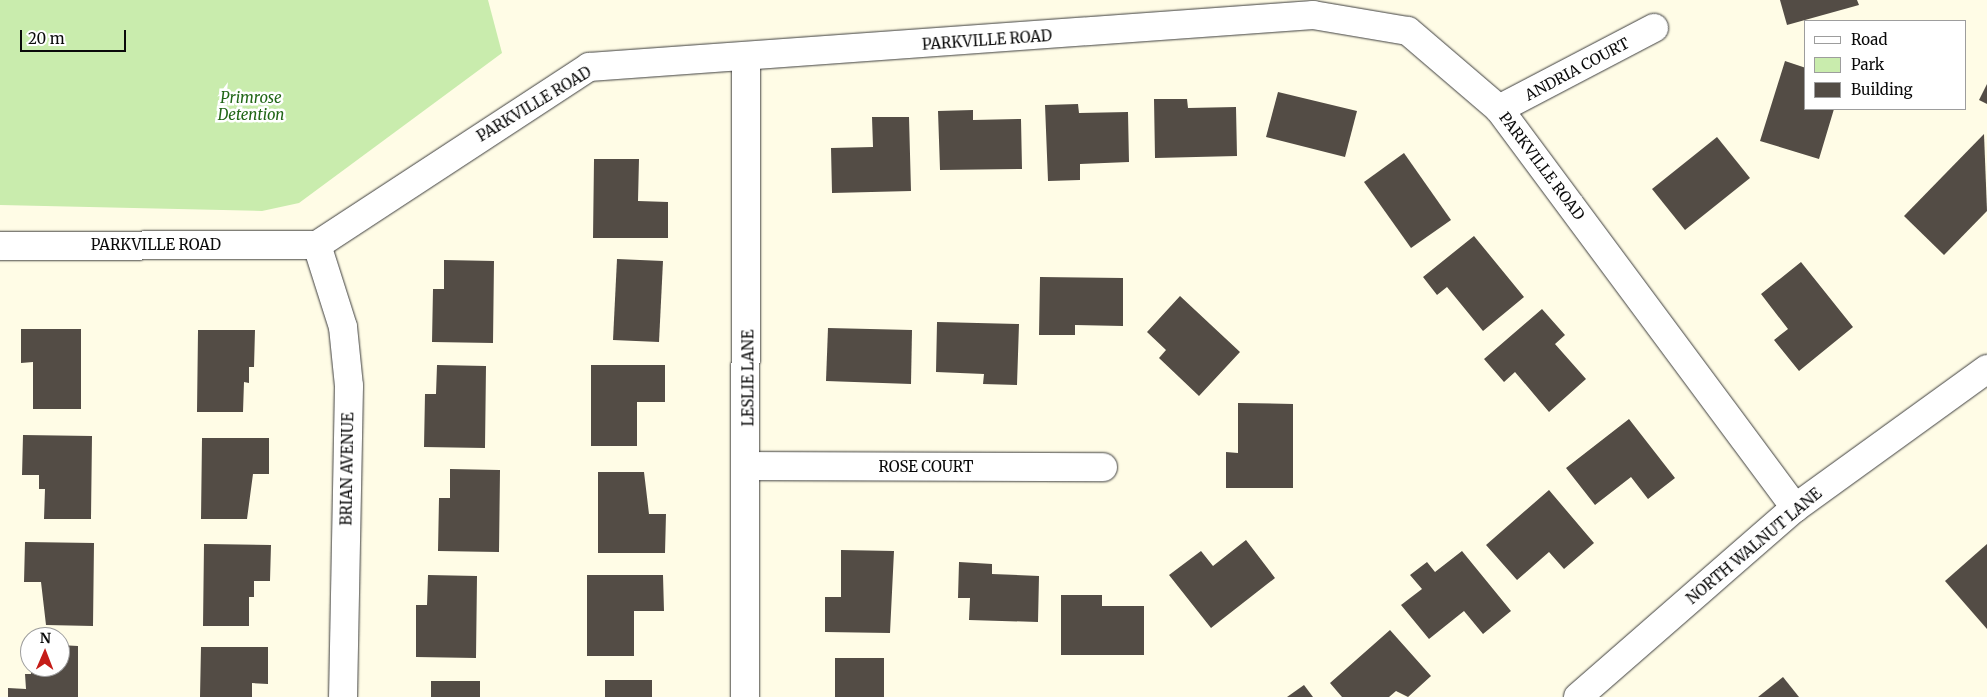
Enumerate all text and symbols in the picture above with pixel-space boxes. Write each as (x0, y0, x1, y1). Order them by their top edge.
scale bar (22, 20, 129, 52)
legend (1804, 20, 1967, 110)
street label: PARKVILLE ROAD (921, 26, 1053, 54)
text: 20 m (28, 29, 65, 48)
text: Road (1851, 30, 1887, 49)
street label: ANDRIA COURT (1522, 34, 1632, 104)
text: Park (1851, 55, 1884, 74)
street label: PARKVILLE ROAD (474, 63, 594, 145)
text: Building (1851, 80, 1913, 99)
park label: Primrose Detention (218, 88, 284, 123)
street label: PARKVILLE ROAD (1496, 109, 1588, 223)
street label: PARKVILLE ROAD (91, 236, 221, 254)
street label: LESLIE LANE (739, 330, 757, 426)
street label: BRIAN AVENUE (337, 412, 357, 526)
street label: ROSE COURT (879, 458, 973, 476)
street label: NORTH WALNUT LANE (1683, 484, 1825, 608)
north arrow (20, 627, 70, 677)
text: N (40, 629, 51, 647)

